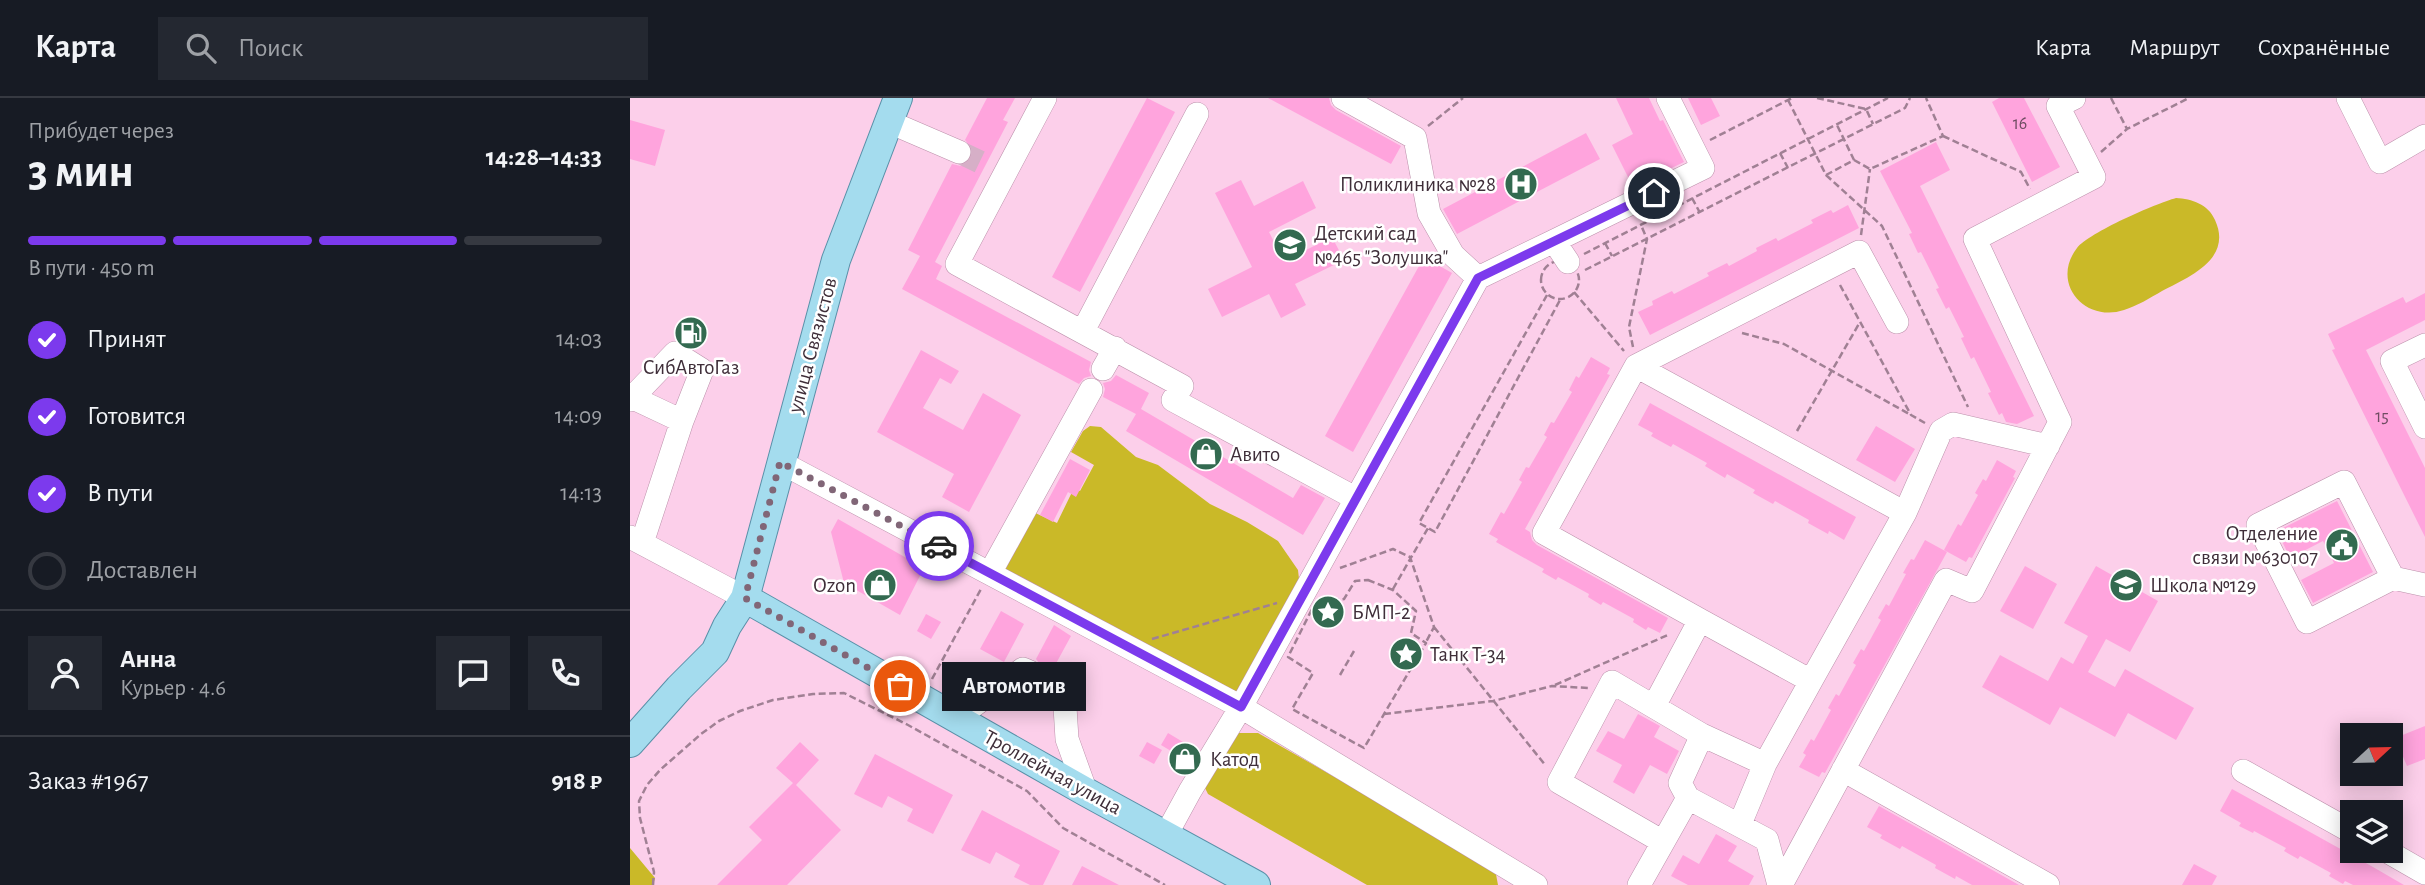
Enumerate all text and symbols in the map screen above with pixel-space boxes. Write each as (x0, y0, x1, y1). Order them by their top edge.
search box (158, 17, 648, 80)
icon: search (182, 29, 220, 67)
text: Карта (35, 31, 116, 64)
text: Поиск (238, 35, 303, 61)
text: Карта (2035, 36, 2091, 60)
text: Маршрут (2129, 36, 2219, 60)
text: Сохранённые (2257, 36, 2390, 60)
house number: 16 (2013, 115, 2027, 133)
text: Прибудет через (28, 120, 174, 143)
text: 14:28–14:33 (486, 144, 602, 170)
text: 3 мин (28, 149, 134, 195)
pin (1624, 163, 1684, 223)
hospital icon: Поликлиника №28 (1502, 165, 1540, 203)
place label: Поликлиника №28 (1340, 174, 1496, 195)
icon: home (1635, 174, 1673, 212)
place label: Детский сад №465 "Золушка" (1314, 223, 1448, 268)
school or university icon: Детский сад №465 "Золушка" (1271, 226, 1309, 264)
text: В пути · 450 m (28, 257, 155, 280)
street label: улица Связистов (784, 275, 841, 416)
fuel station icon: СибАвтоГаз (672, 314, 710, 352)
icon: check (28, 321, 66, 359)
text: Принят (87, 326, 166, 352)
text: 14:03 (556, 328, 602, 351)
place label: СибАвтоГаз (643, 357, 739, 378)
icon: check (28, 398, 66, 436)
text: Готовится (87, 403, 186, 429)
text: 14:09 (555, 405, 602, 428)
house number: 15 (2375, 408, 2389, 426)
shop icon: Авито (1187, 435, 1225, 473)
place label: Авито (1230, 444, 1280, 465)
icon: check (28, 475, 66, 513)
text: В пути (87, 480, 153, 506)
text: 14:13 (560, 482, 602, 505)
courier (904, 511, 974, 581)
place label: Отделение связи №630107 (2193, 523, 2318, 568)
public building icon: Отделение связи №630107 (2323, 526, 2361, 564)
icon: car (920, 527, 958, 565)
text: Доставлен (87, 557, 198, 583)
shop icon: Ozon (861, 566, 899, 604)
school or university icon: Школа №129 (2107, 566, 2145, 604)
place label: Ozon (813, 575, 856, 596)
place label: Школа №129 (2150, 575, 2256, 596)
place icon: БМП-2 (1309, 593, 1347, 631)
place label: БМП-2 (1352, 602, 1411, 623)
place icon: Танк Т-34 (1387, 635, 1425, 673)
button: person (28, 636, 102, 710)
button: chat (436, 636, 510, 710)
button: phone (528, 636, 602, 710)
place label: Танк Т-34 (1430, 644, 1506, 665)
text: Анна (120, 646, 176, 672)
pin (870, 656, 930, 716)
callout: Автомотив (942, 662, 1086, 710)
icon: bag (881, 667, 919, 705)
text: Автомотив (962, 675, 1066, 698)
text: Курьер · 4.6 (120, 677, 226, 700)
north arrow (2340, 723, 2403, 786)
map controls (2340, 723, 2403, 863)
street label: Троллейная улица (981, 726, 1125, 819)
shop icon: Катод (1166, 740, 1204, 778)
place label: Катод (1210, 749, 1259, 770)
text: Заказ #1967 (28, 768, 149, 794)
text: 918 ₽ (551, 768, 602, 794)
button: layers (2340, 800, 2403, 863)

